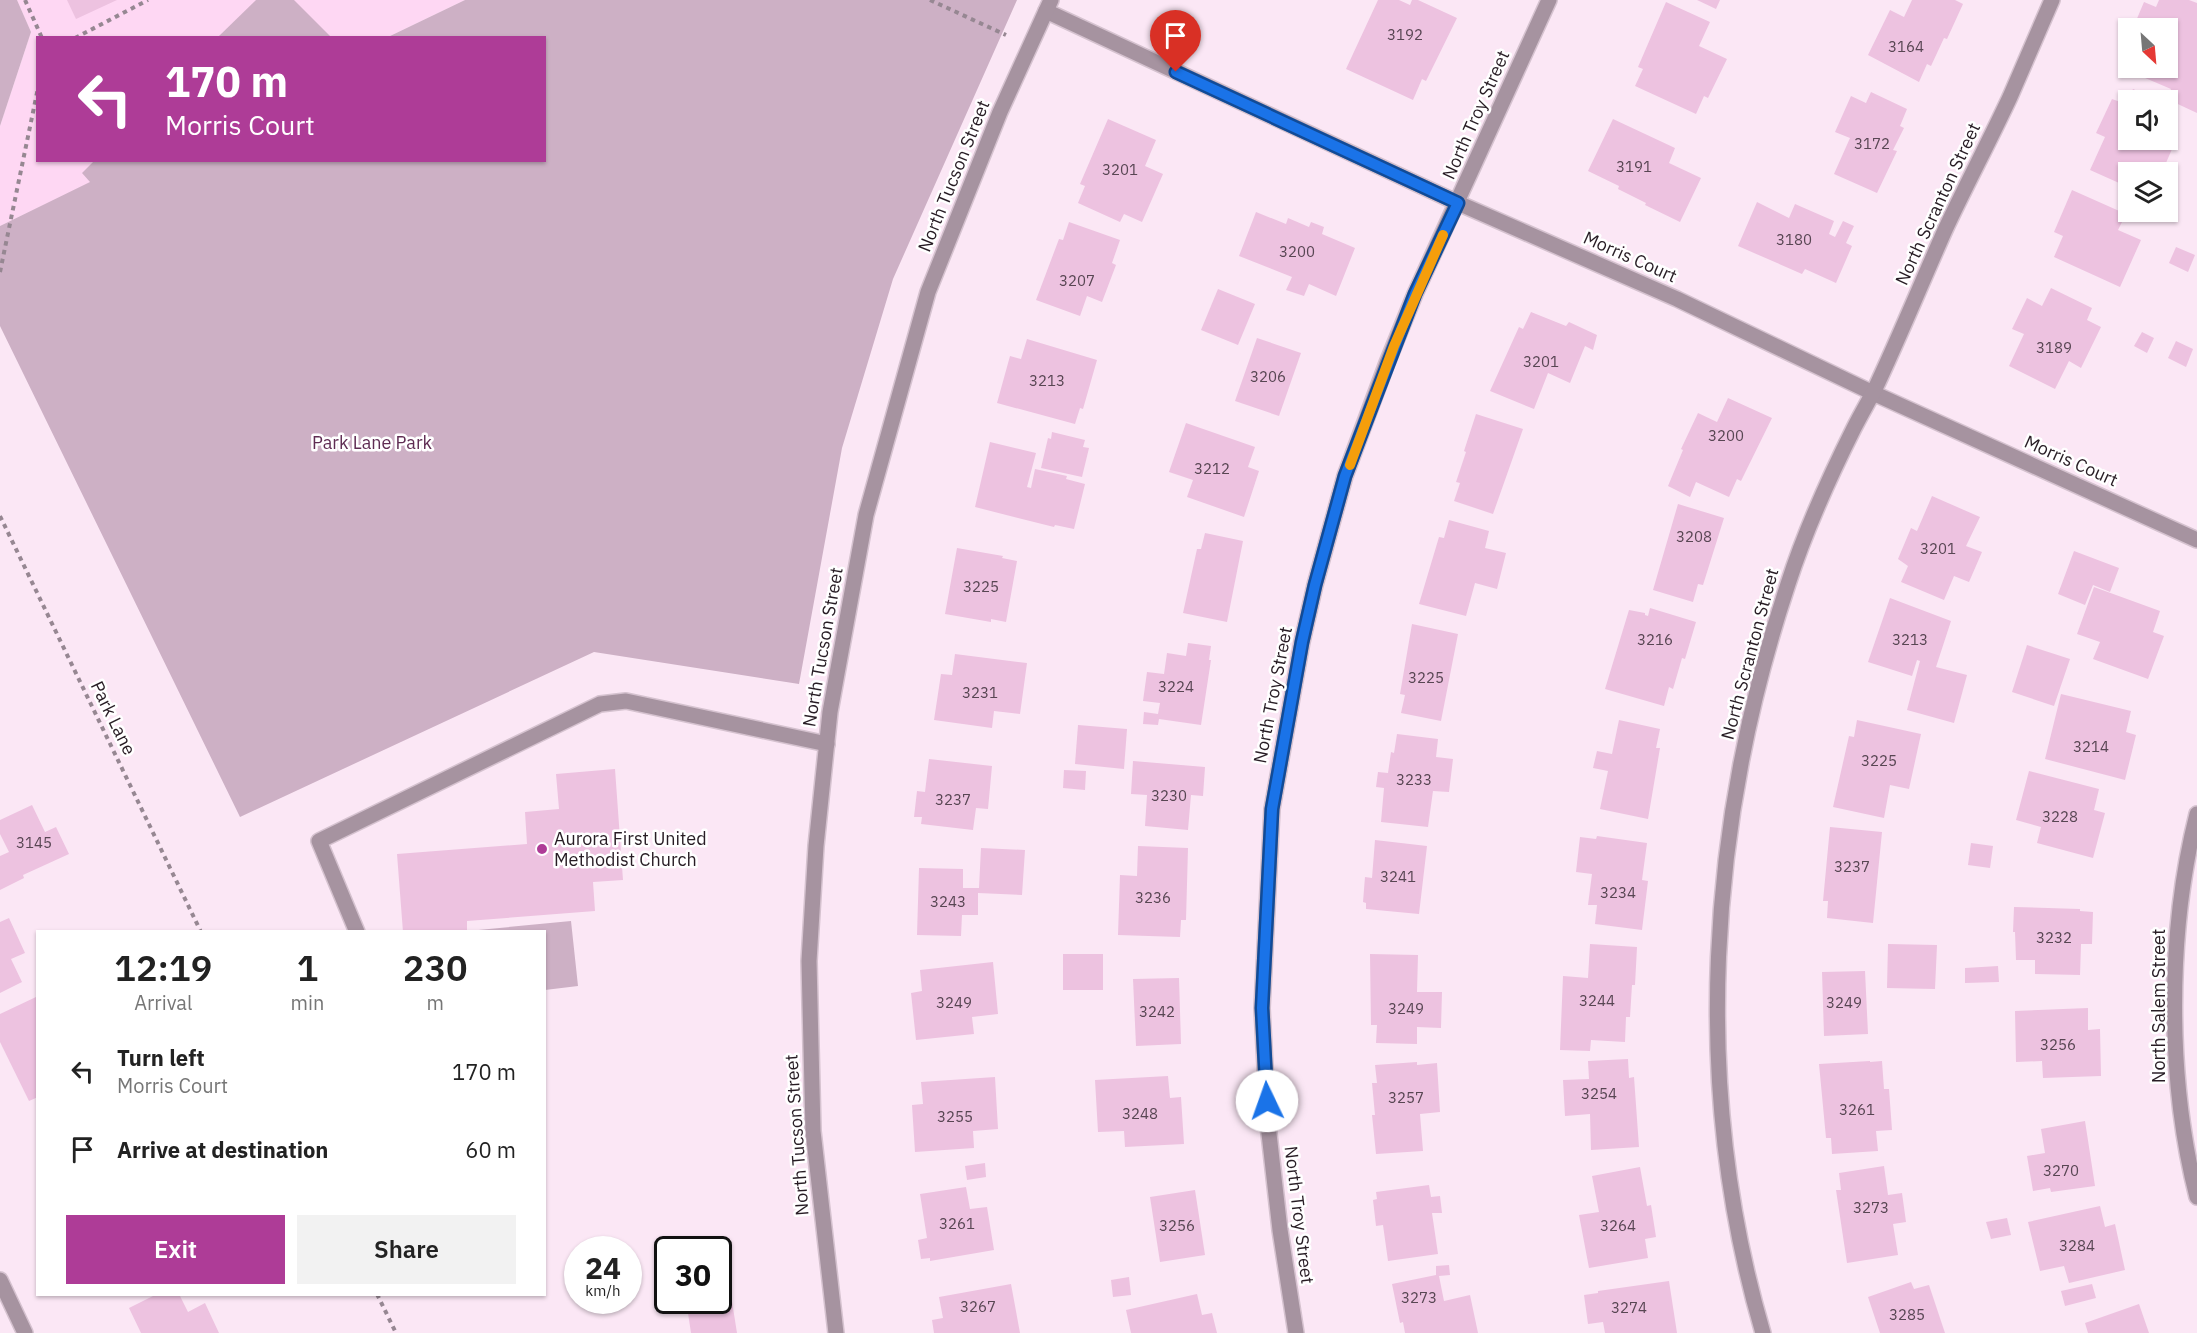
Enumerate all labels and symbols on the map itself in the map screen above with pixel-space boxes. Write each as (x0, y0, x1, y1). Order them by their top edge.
pin (1150, 10, 1201, 72)
north arrow (2118, 18, 2178, 78)
house number: 3192 (1387, 25, 1423, 44)
house number: 3164 (1888, 37, 1924, 56)
street label: North Troy Street (1437, 47, 1514, 183)
street label: North Tucson Street (913, 97, 994, 255)
street label: North Scranton Street (1890, 119, 1985, 289)
house number: 3172 (1854, 134, 1890, 153)
house number: 3191 (1616, 157, 1652, 176)
house number: 3201 (1102, 160, 1138, 179)
street label: Morris Court (1580, 226, 1681, 287)
house number: 3180 (1776, 230, 1812, 249)
house number: 3200 (1279, 242, 1315, 261)
house number: 3207 (1059, 271, 1095, 290)
house number: 3189 (2036, 338, 2072, 357)
house number: 3201 (1523, 352, 1559, 371)
house number: 3206 (1250, 367, 1286, 386)
house number: 3213 (1029, 371, 1065, 390)
house number: 3200 (1708, 426, 1744, 445)
street label: Morris Court (2021, 430, 2122, 491)
park label: Park Lane Park (312, 431, 433, 454)
house number: 3212 (1194, 459, 1230, 478)
house number: 3208 (1676, 527, 1712, 546)
house number: 3201 (1920, 539, 1956, 558)
street label: North Tucson Street (797, 565, 848, 729)
street label: North Scranton Street (1716, 566, 1783, 742)
house number: 3225 (963, 577, 999, 596)
street label: North Troy Street (1248, 625, 1297, 765)
house number: 3216 (1637, 630, 1673, 649)
house number: 3213 (1892, 630, 1928, 649)
house number: 3225 (1408, 668, 1444, 687)
street label: Park Lane (86, 677, 141, 759)
house number: 3224 (1158, 677, 1194, 696)
house number: 3231 (962, 683, 998, 702)
house number: 3214 (2073, 737, 2109, 756)
house number: 3225 (1861, 751, 1897, 770)
house number: 3233 (1396, 770, 1432, 789)
house number: 3230 (1151, 786, 1187, 805)
house number: 3237 (935, 790, 971, 809)
house number: 3228 (2042, 807, 2078, 826)
place label: Aurora First United Methodist Church (554, 827, 707, 871)
house number: 3145 (16, 833, 52, 852)
marker: Aurora First United Methodist Church (535, 842, 549, 856)
house number: 3237 (1834, 857, 1870, 876)
house number: 3241 (1380, 867, 1416, 886)
house number: 3234 (1600, 883, 1636, 902)
house number: 3236 (1135, 888, 1171, 907)
house number: 3243 (930, 892, 966, 911)
house number: 3232 (2036, 928, 2072, 947)
street label: North Salem Street (2147, 929, 2170, 1083)
house number: 3244 (1579, 991, 1615, 1010)
house number: 3249 (936, 993, 972, 1012)
house number: 3249 (1826, 993, 1862, 1012)
house number: 3249 (1388, 999, 1424, 1018)
house number: 3242 (1139, 1002, 1175, 1021)
house number: 3256 (2040, 1035, 2076, 1054)
street label: North Tucson Street (779, 1054, 814, 1216)
position arrow (1235, 1069, 1299, 1133)
house number: 3254 (1581, 1084, 1617, 1103)
house number: 3257 (1388, 1088, 1424, 1107)
house number: 3261 (1839, 1100, 1875, 1119)
house number: 3248 (1122, 1104, 1158, 1123)
house number: 3255 (937, 1107, 973, 1126)
street label: North Troy Street (1280, 1145, 1319, 1285)
house number: 3270 (2043, 1161, 2079, 1180)
house number: 3273 (1853, 1198, 1889, 1217)
house number: 3261 (939, 1214, 975, 1233)
house number: 3256 (1159, 1216, 1195, 1235)
house number: 3264 (1600, 1216, 1636, 1235)
speed limit sign: 30 (654, 1236, 732, 1314)
house number: 3284 (2059, 1236, 2095, 1255)
house number: 3273 (1401, 1288, 1437, 1307)
house number: 3267 (960, 1297, 996, 1316)
house number: 3274 (1611, 1298, 1647, 1317)
house number: 3285 (1889, 1305, 1925, 1324)

